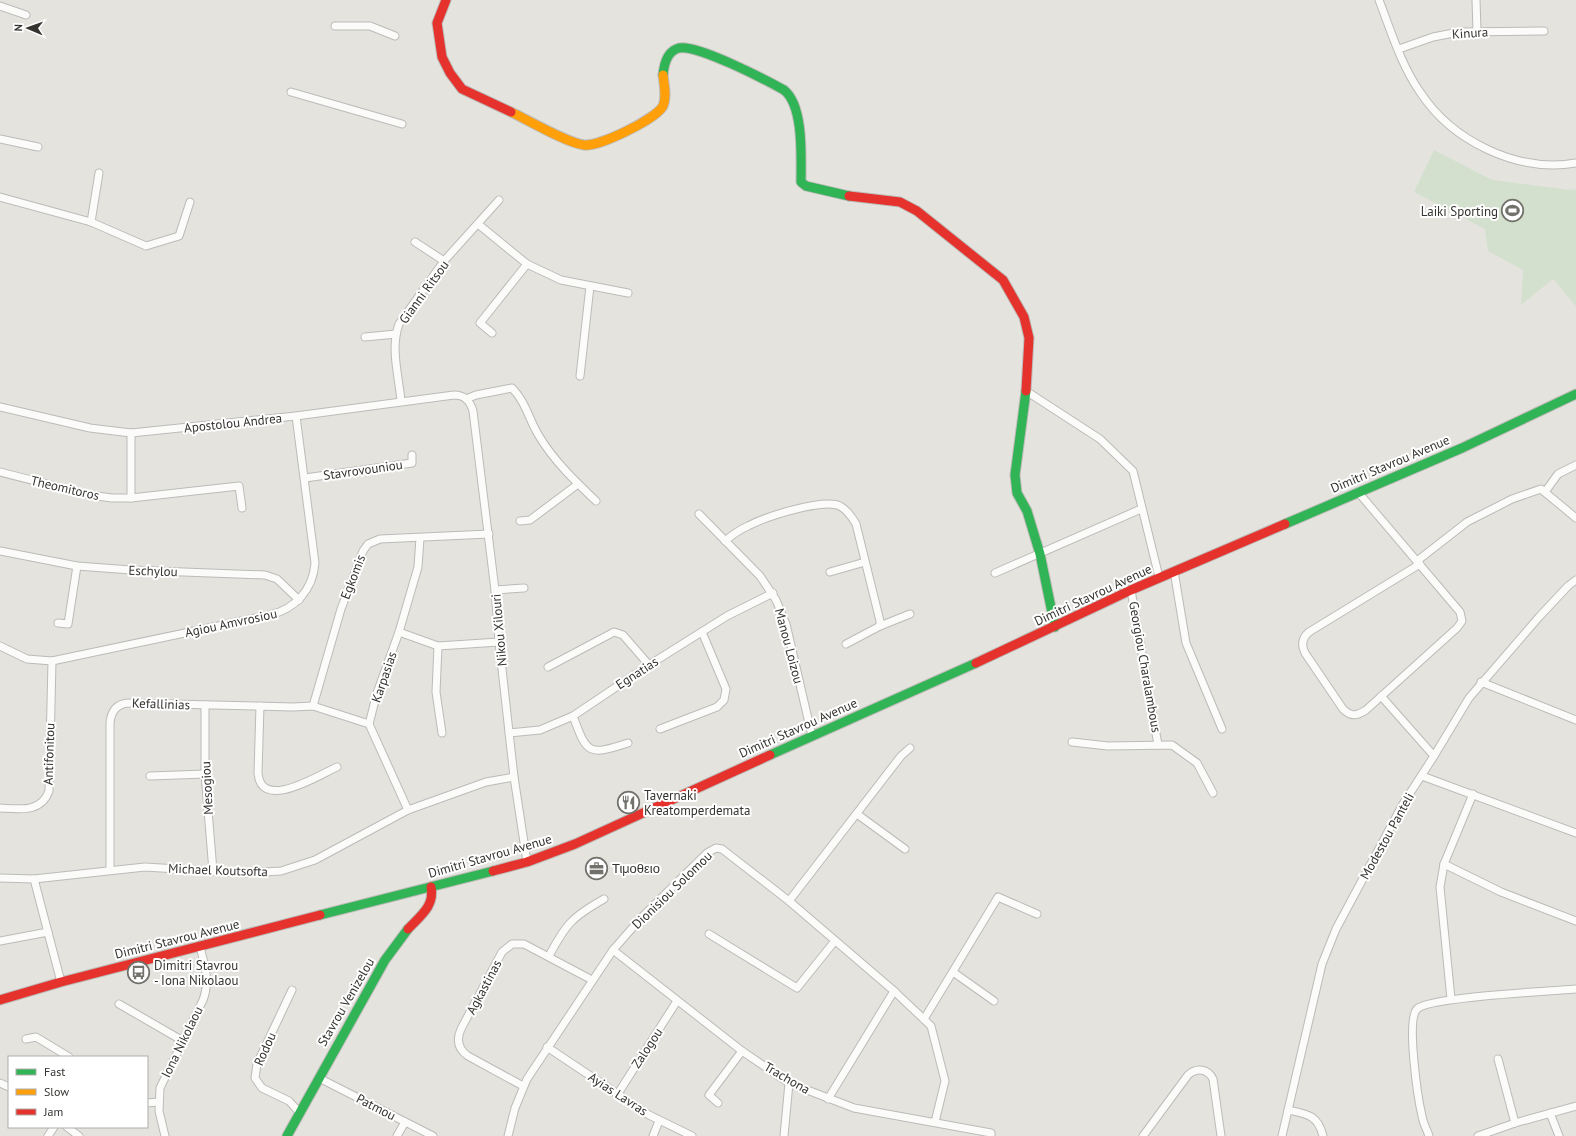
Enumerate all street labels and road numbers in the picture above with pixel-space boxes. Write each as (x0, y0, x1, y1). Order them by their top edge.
street label: Kinura (1451, 23, 1489, 43)
street label: Gianni Ritsou (395, 257, 453, 327)
street label: Apostolou Andrea (183, 409, 283, 437)
street label: Dimitri Stavrou Avenue (1328, 431, 1452, 497)
street label: Stavrovouniou (322, 456, 404, 484)
street label: Theomitoros (29, 472, 101, 504)
street label: Egkomis (337, 552, 369, 602)
street label: Dimitri Stavrou Avenue (1031, 560, 1155, 630)
street label: Eschylou (128, 562, 178, 580)
street label: Nikou Xilouri (487, 593, 511, 667)
street label: Georgiou Charalambous (1125, 600, 1165, 734)
street label: Agiou Amvrosiou (183, 605, 279, 641)
street label: Manou Loizou (771, 606, 807, 686)
street label: Karpasias (367, 649, 401, 705)
street label: Egnatias (613, 653, 661, 693)
street label: Kefallinias (132, 694, 190, 714)
street label: Dimitri Stavrou Avenue (736, 694, 860, 762)
street label: Antifonitou (39, 723, 59, 785)
street label: Mesogiou (197, 761, 217, 815)
street label: Modestou Panteli (1356, 790, 1418, 882)
street label: Dimitri Stavrou Avenue (426, 830, 554, 882)
street label: Dionisiou Solomou (628, 847, 716, 933)
street label: Michael Koutsofta (168, 860, 268, 880)
street label: Dimitri Stavrou Avenue (113, 915, 241, 963)
street label: Stavrou Venizelou (314, 955, 378, 1049)
street label: Agkastinas (463, 957, 505, 1017)
street label: Iona Nikolaou (157, 1004, 207, 1080)
street label: Zalogou (628, 1025, 666, 1071)
street label: Rodou (250, 1030, 280, 1068)
street label: Trachona (761, 1058, 813, 1098)
street label: Ayias Lavras (585, 1068, 651, 1120)
street label: Patmou (353, 1090, 399, 1124)

